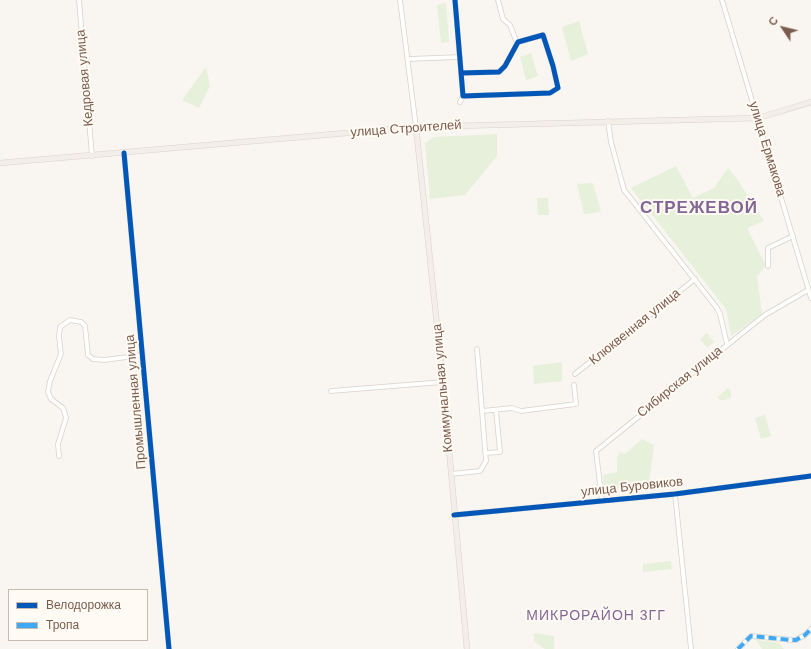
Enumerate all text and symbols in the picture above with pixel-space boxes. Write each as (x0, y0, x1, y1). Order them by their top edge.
north arrow (763, 8, 803, 48)
text: С (766, 14, 780, 28)
street label: Кедровая улица (73, 29, 97, 127)
street label: улица Ермакова (745, 100, 789, 198)
street label: улица Строителей (350, 117, 462, 141)
district label: СТРЕЖЕВОЙ (640, 198, 758, 218)
street label: Клюквенная улица (586, 286, 684, 368)
street label: Коммунальная улица (430, 323, 456, 453)
street label: Промышленная улица (122, 334, 150, 470)
street label: Сибирская улица (634, 343, 726, 421)
street label: улица Буровиков (580, 474, 684, 500)
legend (8, 589, 148, 641)
text: Велодорожка (46, 598, 121, 612)
district label: МИКРОРАЙОН 3ГГ (526, 608, 666, 624)
text: Тропа (46, 618, 79, 632)

